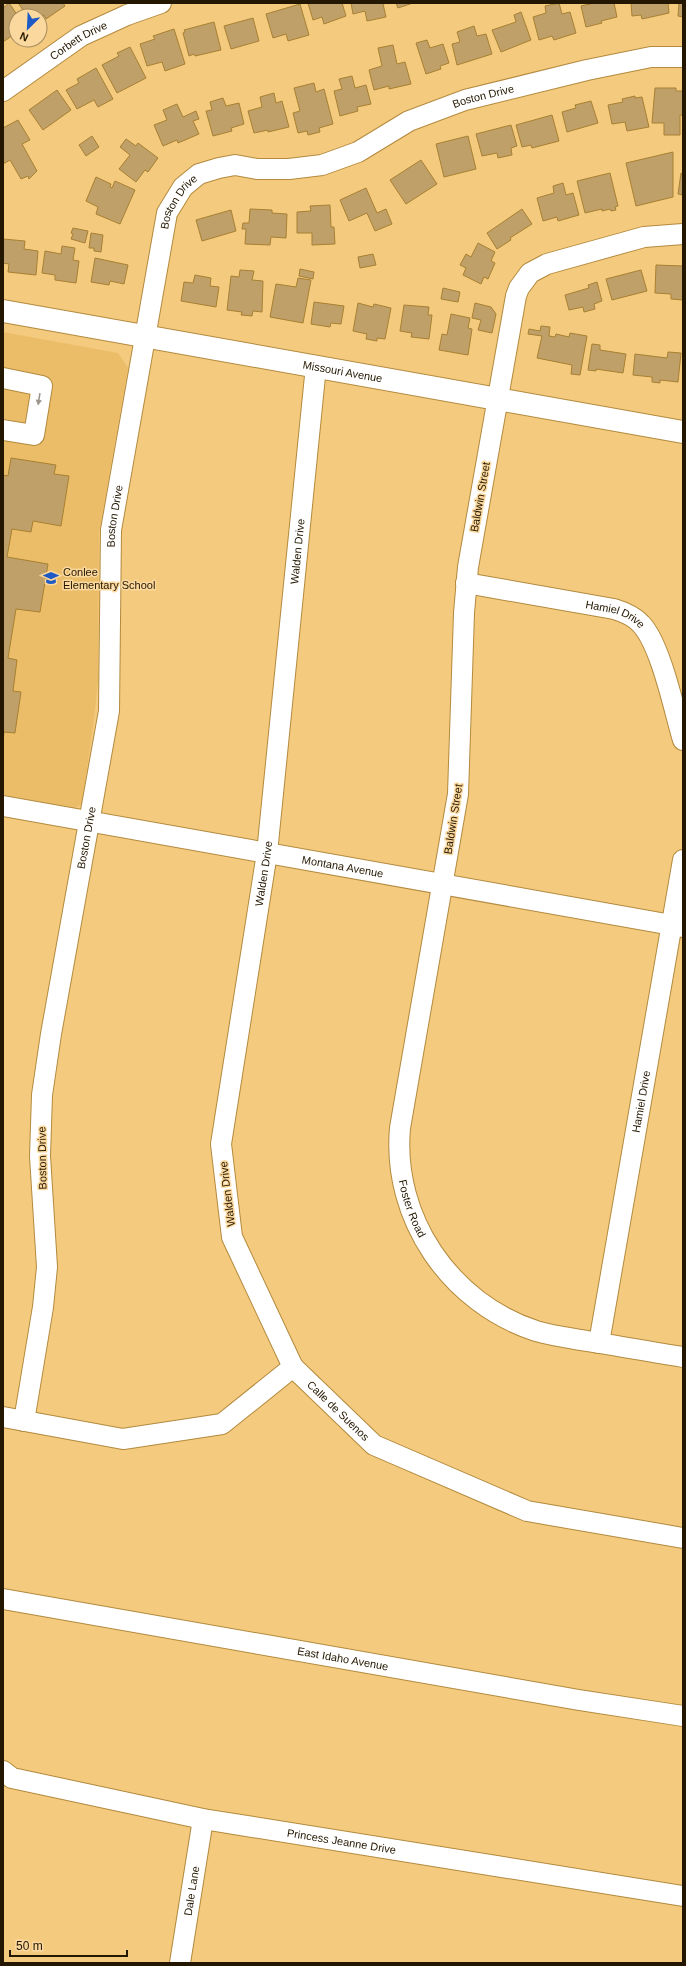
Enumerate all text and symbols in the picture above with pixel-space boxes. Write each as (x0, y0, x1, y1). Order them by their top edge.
north arrow (8, 8, 48, 48)
street label: Corbett Drive (47, 19, 109, 62)
text: N (18, 30, 30, 44)
street label: Boston Drive (451, 82, 515, 110)
street label: Boston Drive (158, 172, 199, 230)
street label: Missouri Avenue (302, 358, 383, 384)
one-way arrow (36, 393, 42, 405)
street label: Baldwin Street (468, 461, 492, 533)
street label: Boston Drive (105, 484, 125, 547)
street label: Walden Drive (288, 518, 307, 585)
place label: Conlee Elementary School (63, 566, 155, 591)
school or university icon: Conlee Elementary School (42, 569, 60, 587)
street label: Hamiel Drive (585, 598, 647, 630)
street label: Baldwin Street (442, 783, 464, 855)
street label: Boston Drive (75, 806, 98, 870)
street label: Walden Drive (253, 840, 274, 907)
street label: Montana Avenue (301, 853, 384, 880)
street label: Hamiel Drive (630, 1070, 652, 1134)
street label: Boston Drive (35, 1126, 49, 1190)
street label: Walden Drive (217, 1161, 237, 1227)
street label: Foster Road (397, 1179, 428, 1239)
street label: Calle de Suenos (305, 1378, 372, 1443)
street label: East Idaho Avenue (296, 1645, 389, 1672)
street label: Princess Jeanne Drive (286, 1827, 397, 1856)
street label: Dale Lane (182, 1865, 201, 1917)
scale bar (10, 1932, 127, 1958)
text: 50 m (16, 1939, 43, 1953)

